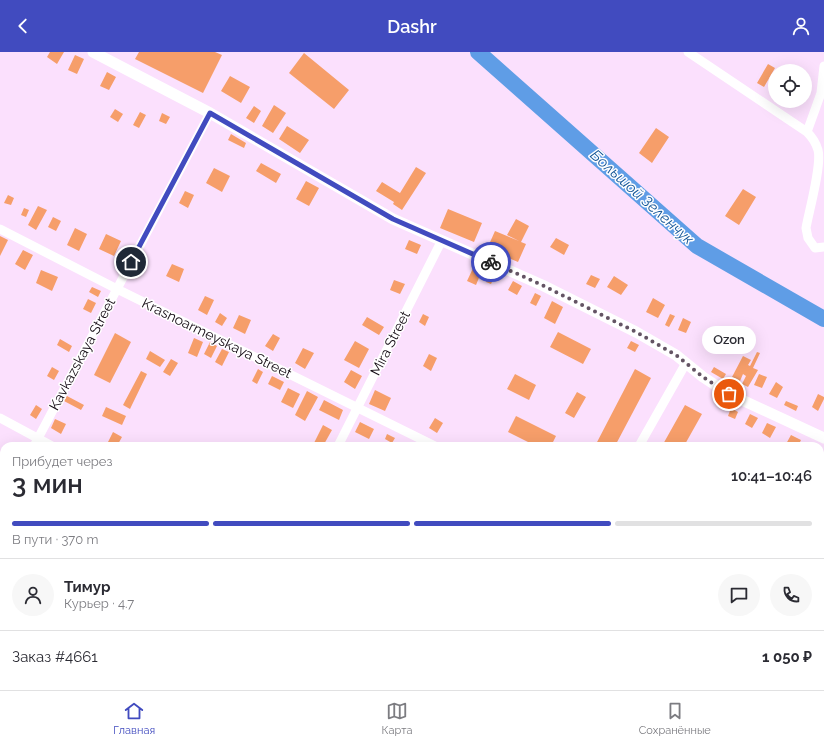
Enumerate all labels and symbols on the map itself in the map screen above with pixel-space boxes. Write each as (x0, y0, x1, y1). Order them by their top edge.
water label: Большой Зеленчук (587, 146, 698, 249)
courier (471, 242, 511, 282)
pin (114, 245, 148, 279)
street label: Kavkazskaya Street (46, 295, 118, 413)
street label: Krasnoarmeyskaya Street (140, 295, 295, 381)
street label: Mira Street (367, 308, 413, 378)
callout: Ozon (702, 326, 756, 354)
pin (712, 377, 746, 411)

